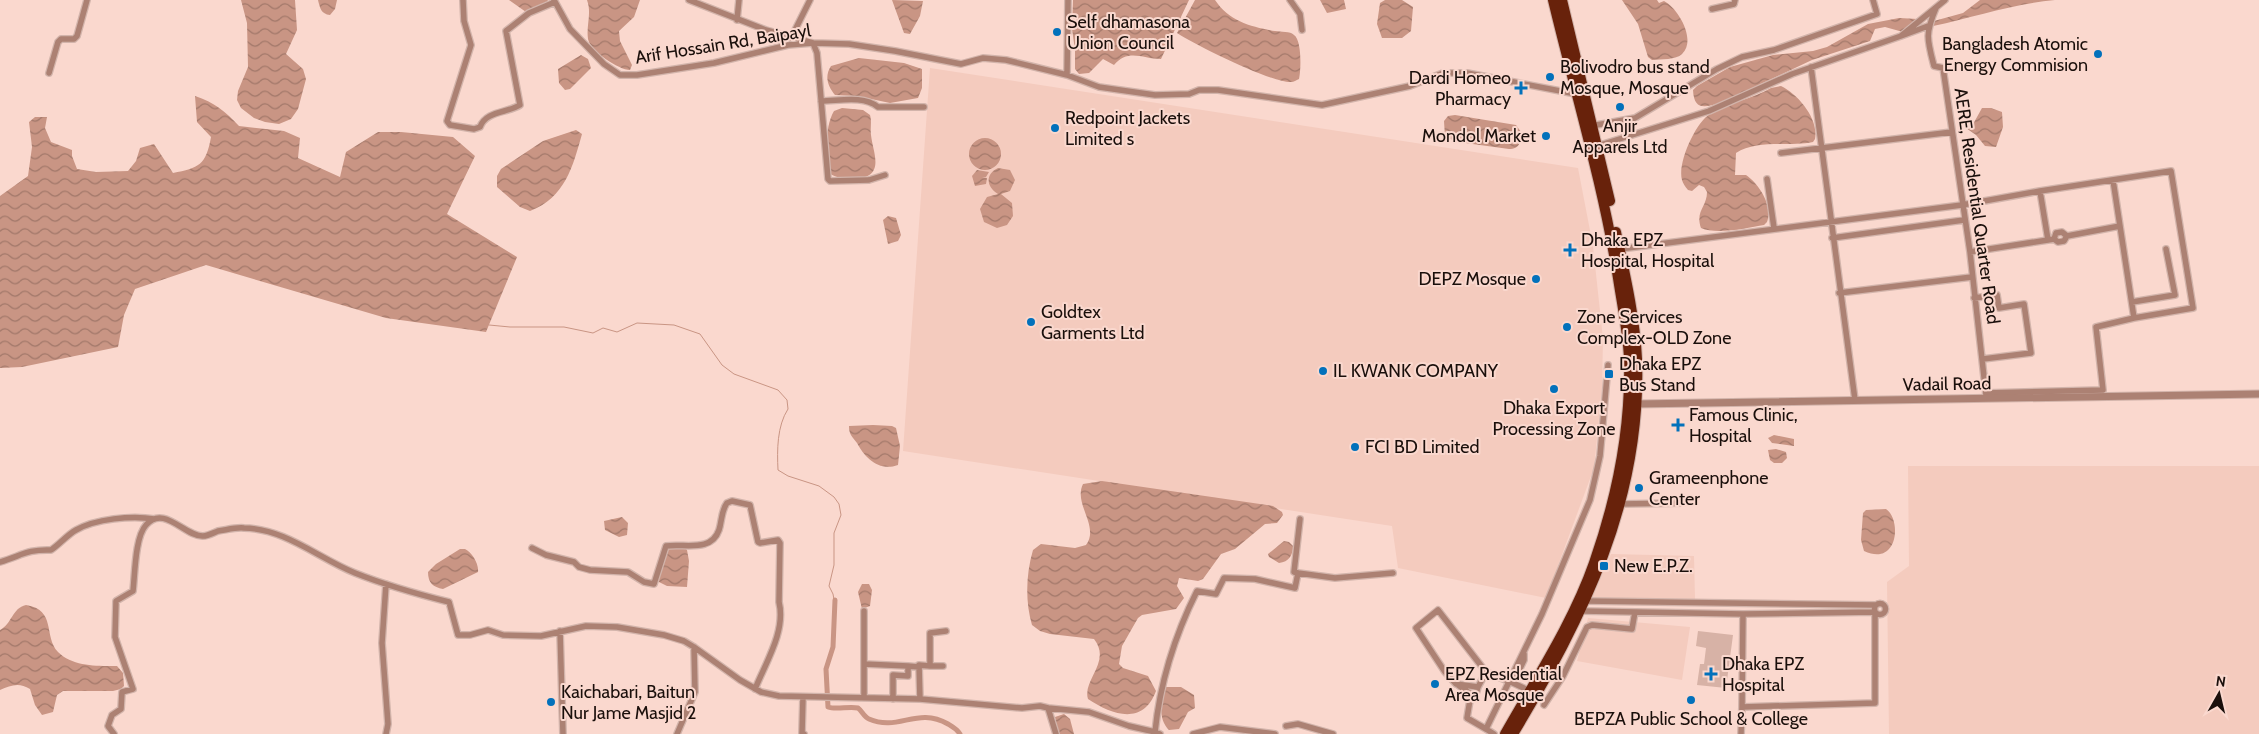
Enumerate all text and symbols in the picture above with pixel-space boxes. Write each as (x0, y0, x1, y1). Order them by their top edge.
place label: Self dhamasona Union Council (1067, 11, 1190, 54)
street label: Arif Hossain Rd, Baipayl (634, 19, 813, 69)
marker: Self dhamasona Union Council (1051, 26, 1063, 38)
place label: Bangladesh Atomic Energy Commision (1942, 33, 2088, 76)
marker: Bangladesh Atomic Energy Commision (2092, 48, 2104, 60)
place label: Bolivodro bus stand Mosque, Mosque (1560, 56, 1710, 99)
place label: Dardi Homeo Pharmacy (1409, 67, 1511, 110)
marker: Bolivodro bus stand Mosque, Mosque (1544, 71, 1556, 83)
marker: Dardi Homeo Pharmacy (1515, 82, 1527, 94)
street label: AERE, Residential Quarter Road (1950, 86, 2004, 326)
marker: Anjir Apparels Ltd (1614, 101, 1626, 113)
place label: Redpoint Jackets Limited s (1065, 107, 1190, 150)
place label: Anjir Apparels Ltd (1573, 115, 1667, 158)
marker: Redpoint Jackets Limited s (1049, 122, 1061, 134)
place label: Mondol Market (1422, 125, 1536, 147)
marker: Mondol Market (1540, 130, 1552, 142)
place label: Dhaka EPZ Hospital, Hospital (1581, 229, 1715, 272)
marker: Dhaka EPZ Hospital, Hospital (1563, 243, 1577, 257)
place label: DEPZ Mosque (1418, 268, 1526, 290)
marker: DEPZ Mosque (1530, 273, 1542, 285)
place label: Goldtex Garments Ltd (1041, 301, 1144, 344)
place label: Zone Services Complex-OLD Zone (1577, 306, 1731, 349)
marker: Goldtex Garments Ltd (1025, 316, 1037, 328)
marker: Zone Services Complex-OLD Zone (1561, 321, 1573, 333)
place label: Dhaka EPZ Bus Stand (1619, 353, 1701, 396)
place label: IL KWANK COMPANY (1333, 360, 1499, 382)
marker: IL KWANK COMPANY (1317, 365, 1329, 377)
marker: Dhaka EPZ Bus Stand (1603, 368, 1615, 380)
street label: Vadail Road (1902, 372, 1992, 396)
marker: Dhaka Export Processing Zone (1548, 383, 1560, 395)
place label: Dhaka Export Processing Zone (1492, 397, 1616, 440)
place label: Famous Clinic, Hospital (1689, 404, 1798, 447)
marker: Famous Clinic, Hospital (1671, 418, 1685, 432)
place label: FCI BD Limited (1365, 436, 1480, 458)
marker: FCI BD Limited (1349, 441, 1361, 453)
place label: Grameenphone Center (1649, 467, 1768, 510)
marker: Grameenphone Center (1633, 482, 1645, 494)
place label: New E.P.Z. (1614, 555, 1693, 577)
marker: New E.P.Z. (1598, 560, 1610, 572)
place label: Dhaka EPZ Hospital (1722, 653, 1804, 696)
place label: EPZ Residential Area Mosque (1445, 663, 1563, 706)
marker: Dhaka EPZ Hospital (1704, 667, 1718, 681)
north arrow (2194, 669, 2244, 719)
text: N (2215, 672, 2227, 691)
marker: EPZ Residential Area Mosque (1429, 678, 1441, 690)
place label: Kaichabari, Baitun Nur Jame Masjid 2 (561, 681, 696, 724)
marker: BEPZA Public School & College (1685, 694, 1697, 706)
marker: Kaichabari, Baitun Nur Jame Masjid 2 (545, 696, 557, 708)
place label: BEPZA Public School & College (1574, 708, 1808, 730)

